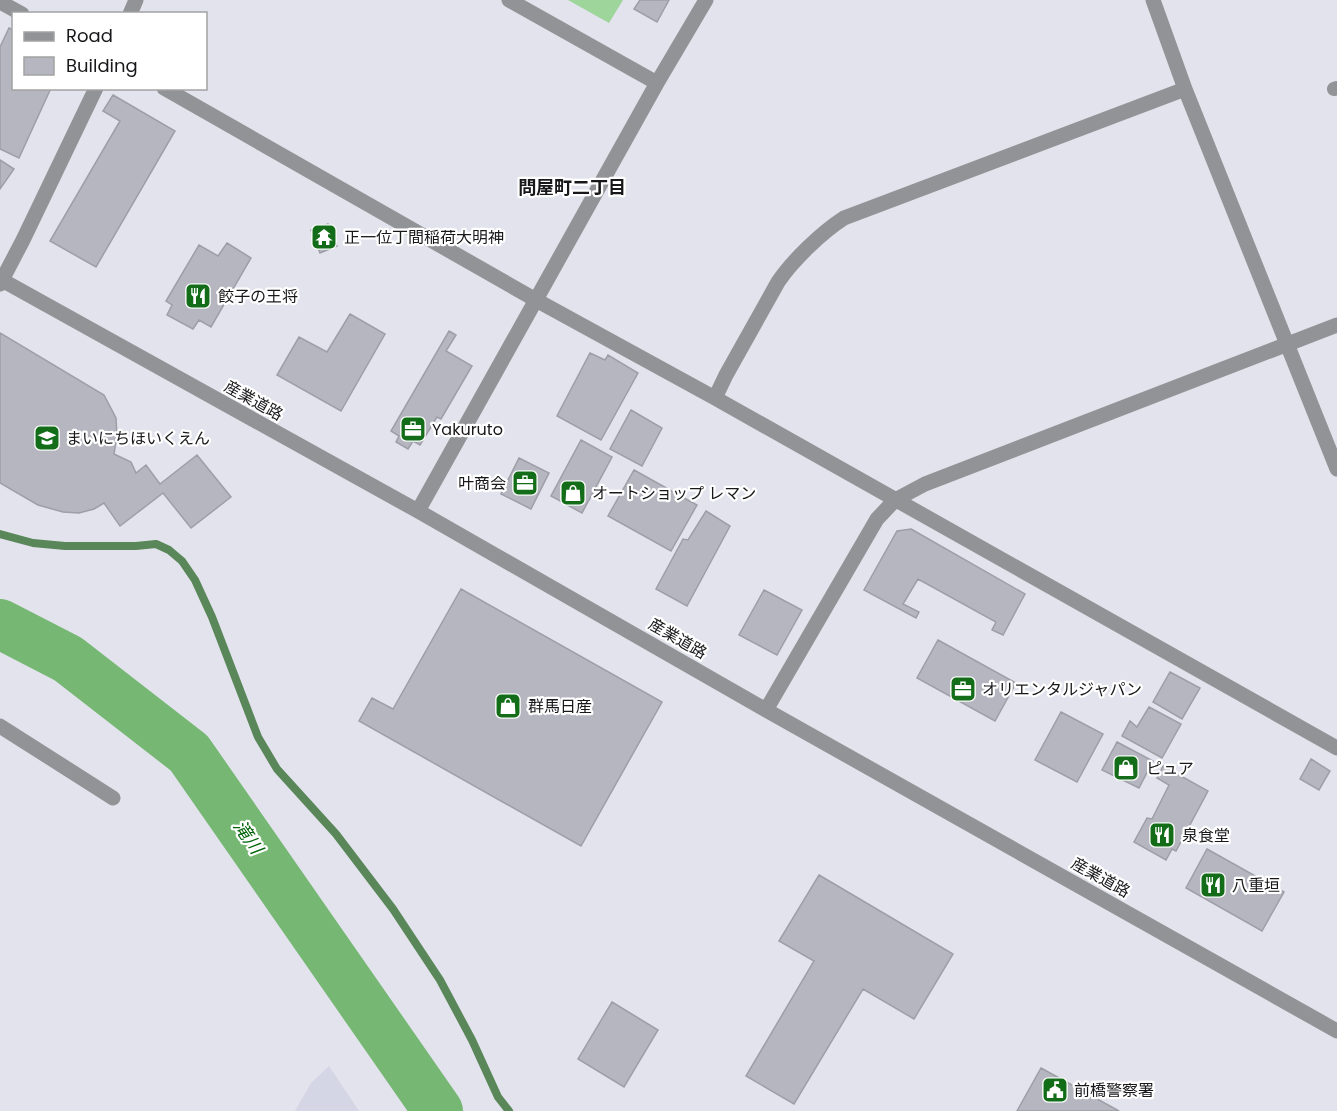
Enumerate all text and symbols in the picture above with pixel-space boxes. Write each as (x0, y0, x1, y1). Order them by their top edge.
legend (12, 12, 207, 90)
text: Road (66, 23, 113, 48)
text: Building (66, 53, 138, 78)
district label: 問屋町二丁目 (518, 175, 626, 200)
temple icon: 正一位丁間稲荷大明神 (309, 222, 339, 252)
place label: 正一位丁間稲荷大明神 (344, 226, 504, 249)
restaurant icon: 餃子の王将 (183, 281, 213, 311)
place label: 餃子の王将 (218, 285, 298, 308)
street label: 産業道路 (220, 375, 287, 426)
office icon: Yakuruto (398, 414, 428, 444)
place label: Yakuruto (432, 418, 503, 441)
school or university icon: まいにちほいくえん (32, 423, 62, 453)
place label: まいにちほいくえん (66, 427, 210, 450)
office icon: 叶商会 (510, 468, 540, 498)
place label: 叶商会 (458, 472, 506, 495)
shop icon: オートショップ レマン (558, 478, 588, 508)
place label: オートショップ レマン (592, 482, 756, 505)
street label: 産業道路 (644, 612, 711, 664)
office icon: オリエンタルジャパン (948, 674, 978, 704)
place label: オリエンタルジャパン (982, 678, 1142, 701)
shop icon: 群馬日産 (493, 691, 523, 721)
place label: 群馬日産 (528, 695, 592, 718)
shop icon: ピュア (1111, 753, 1141, 783)
place label: ピュア (1146, 757, 1194, 780)
water label: 滝川 (228, 815, 270, 860)
restaurant icon: 泉食堂 (1147, 820, 1177, 850)
place label: 泉食堂 (1182, 824, 1230, 847)
street label: 産業道路 (1067, 852, 1134, 903)
restaurant icon: 八重垣 (1198, 870, 1228, 900)
place label: 八重垣 (1232, 874, 1280, 897)
public building icon: 前橋警察署 (1040, 1075, 1070, 1105)
place label: 前橋警察署 (1074, 1079, 1154, 1102)

